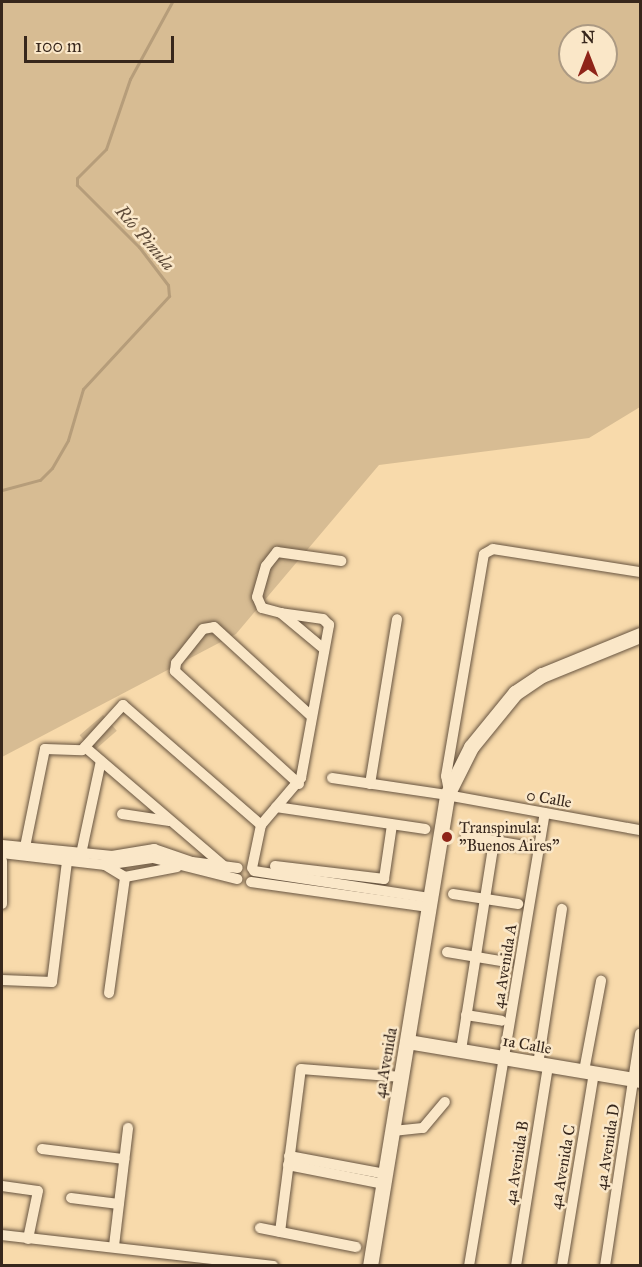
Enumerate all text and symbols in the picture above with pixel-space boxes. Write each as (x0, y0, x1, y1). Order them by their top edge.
scale bar (27, 24, 177, 62)
north arrow (558, 24, 618, 84)
text: N (581, 28, 595, 47)
text: 100 m (35, 35, 82, 57)
water label: Río Pinula (111, 201, 179, 275)
street label: 0 Calle (525, 786, 573, 812)
place label: Transpinula: "Buenos Aires" (459, 818, 559, 856)
marker: Transpinula: "Buenos Aires" (440, 830, 454, 844)
street label: 4a Avenida A (489, 922, 521, 1010)
street label: 4a Avenida (370, 1026, 402, 1100)
street label: 1a Calle (501, 1031, 553, 1059)
street label: 4a Avenida D (592, 1102, 624, 1192)
street label: 4a Avenida B (501, 1119, 533, 1207)
street label: 4a Avenida C (546, 1123, 580, 1211)

